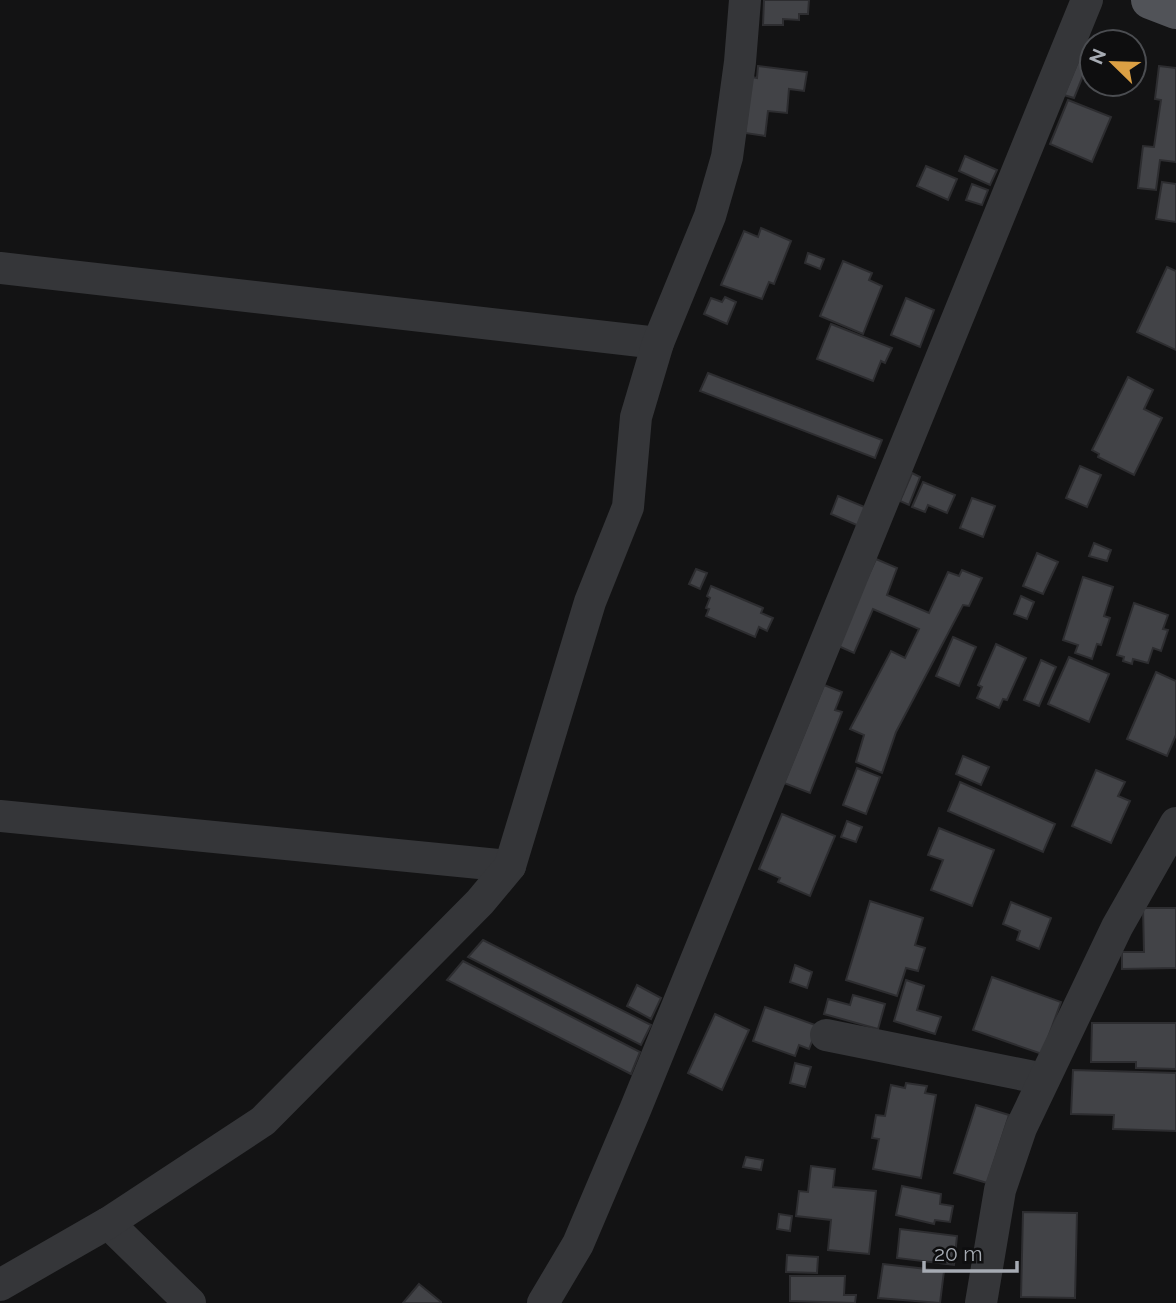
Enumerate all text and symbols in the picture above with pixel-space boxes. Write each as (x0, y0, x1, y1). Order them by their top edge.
north arrow (1078, 28, 1148, 98)
text: N (1084, 45, 1110, 67)
scale bar (924, 1230, 1017, 1274)
text: 20 m (934, 1241, 982, 1266)

